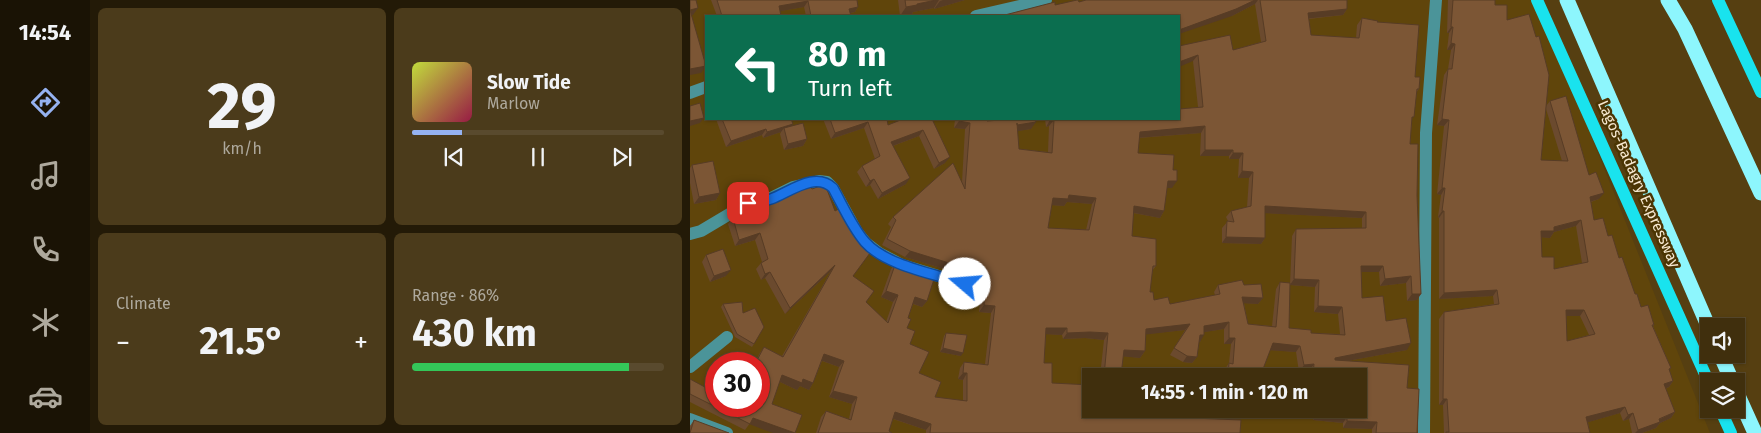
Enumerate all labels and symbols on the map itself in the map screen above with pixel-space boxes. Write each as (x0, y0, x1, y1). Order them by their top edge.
street label: Lagos-Badagry Expressway (1594, 98, 1684, 271)
pin (727, 182, 769, 224)
position arrow (938, 257, 990, 309)
speed limit sign: 30 (705, 352, 770, 417)

